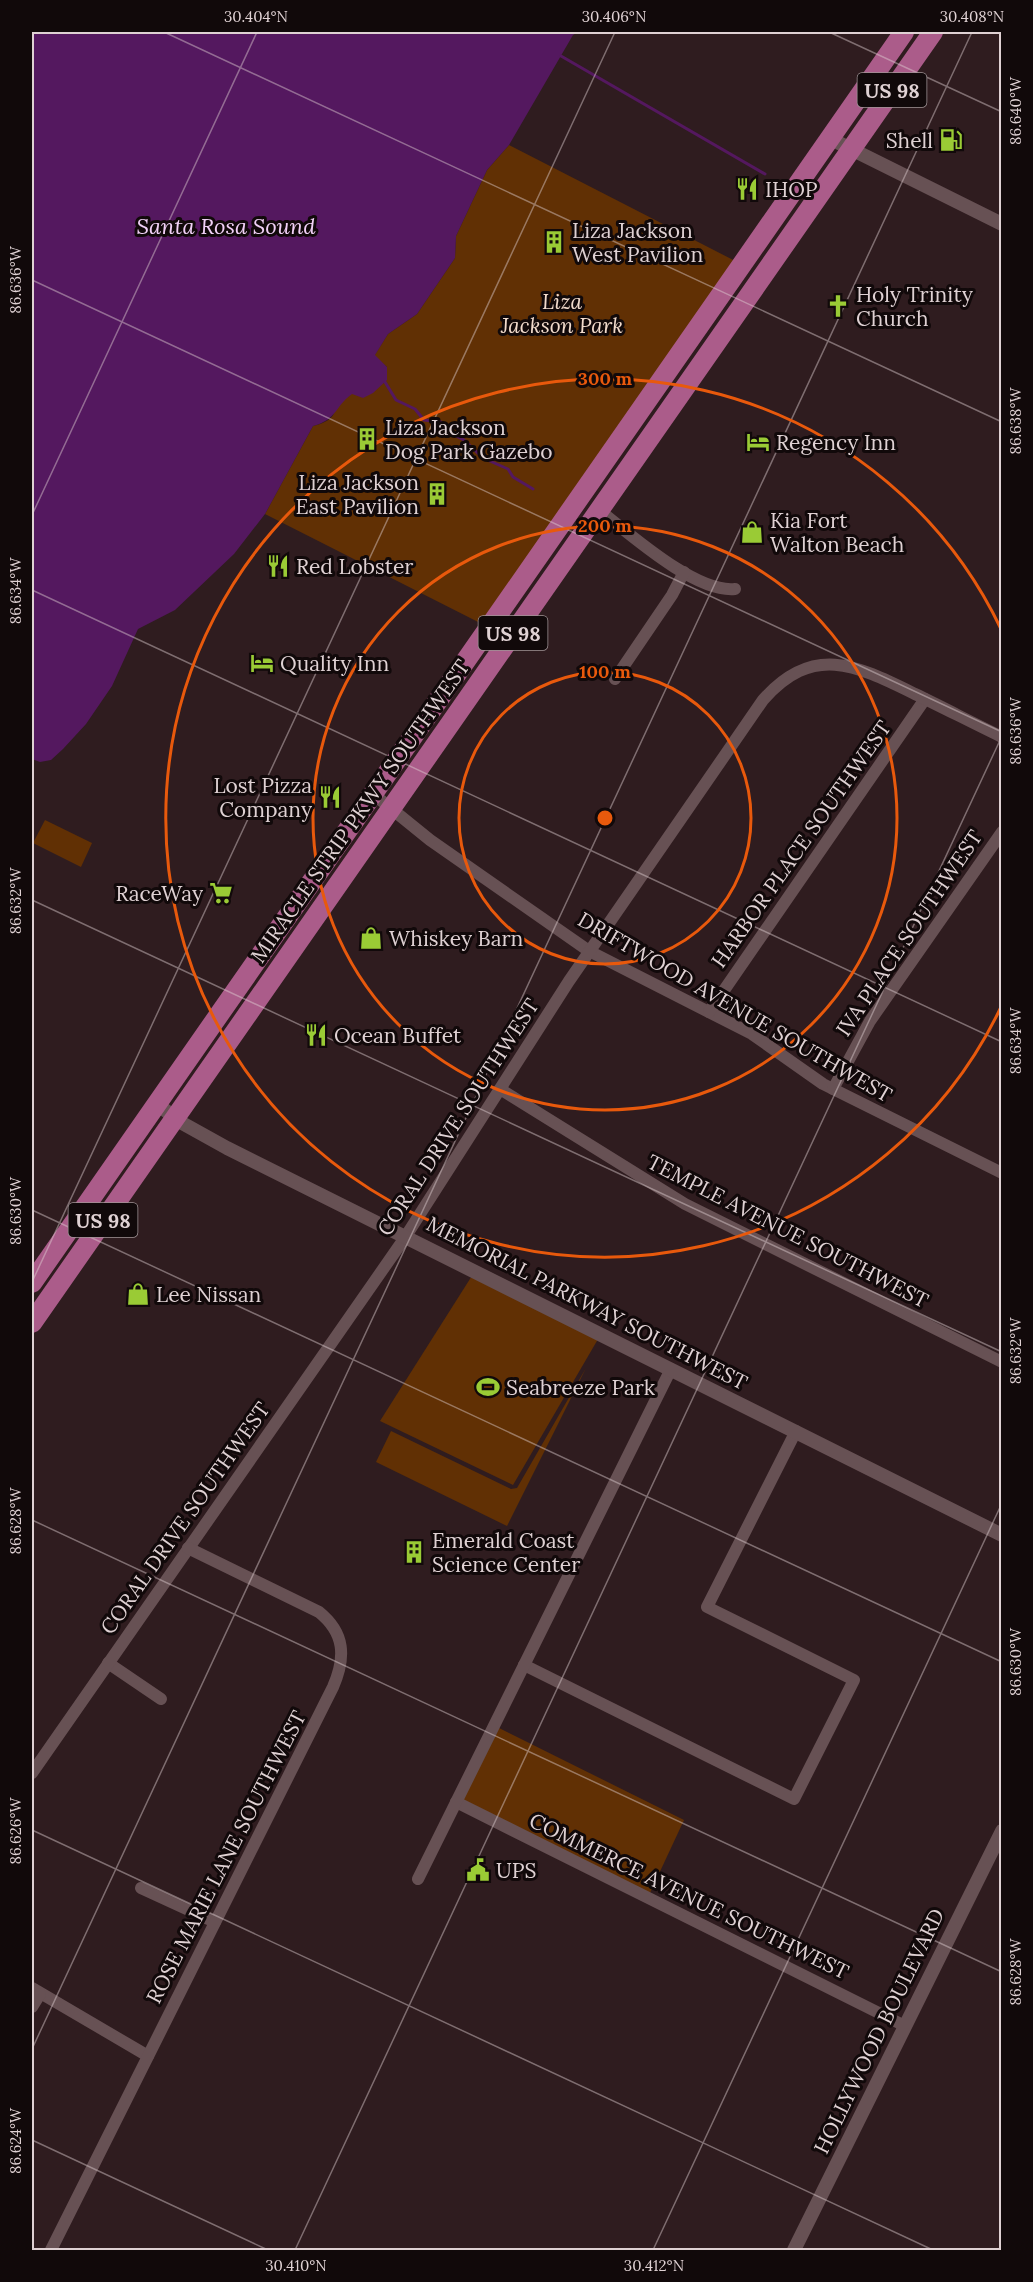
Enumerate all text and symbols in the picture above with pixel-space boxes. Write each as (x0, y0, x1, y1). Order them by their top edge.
text: 30.404°N (224, 7, 288, 26)
text: 30.406°N (582, 7, 646, 26)
text: 30.408°N (940, 7, 1004, 26)
road number: US 98 (858, 73, 926, 107)
text: 86.640°W (1006, 76, 1025, 145)
place label: Shell (886, 127, 933, 154)
fuel station icon: Shell (938, 127, 964, 153)
restaurant icon: IHOP (734, 176, 760, 202)
place label: IHOP (765, 176, 818, 203)
water label: Santa Rosa Sound (137, 212, 316, 240)
place label: Liza Jackson West Pavilion (572, 217, 703, 268)
building icon: Liza Jackson West Pavilion (541, 229, 567, 255)
text: 86.636°W (6, 245, 25, 314)
place label: Holy Trinity Church (856, 281, 973, 332)
park label: Liza Jackson Park (500, 288, 623, 339)
church icon: Holy Trinity Church (825, 293, 851, 319)
text: 300 m (578, 367, 633, 390)
text: 86.638°W (1006, 386, 1025, 455)
place label: Liza Jackson Dog Park Gazebo (385, 414, 553, 465)
building icon: Liza Jackson Dog Park Gazebo (354, 426, 380, 452)
hotel icon: Regency Inn (745, 429, 771, 455)
place label: Regency Inn (776, 429, 896, 456)
place label: Liza Jackson East Pavilion (295, 469, 419, 520)
building icon: Liza Jackson East Pavilion (424, 481, 450, 507)
place label: Kia Fort Walton Beach (770, 507, 904, 558)
text: 200 m (578, 514, 632, 537)
shop icon: Kia Fort Walton Beach (739, 519, 765, 545)
restaurant icon: Red Lobster (265, 553, 291, 579)
place label: Red Lobster (296, 553, 413, 580)
text: 86.634°W (6, 557, 25, 624)
road number: US 98 (478, 616, 548, 650)
hotel icon: Quality Inn (249, 650, 275, 676)
place label: Quality Inn (280, 650, 389, 677)
street label: MIRACLE STRIP PKWY SOUTHWEST (245, 654, 475, 968)
text: 100 m (579, 660, 631, 683)
text: 86.636°W (1006, 696, 1025, 765)
street label: HARBOR PLACE SOUTHWEST (705, 715, 897, 973)
place label: Lost Pizza Company (213, 772, 312, 823)
restaurant icon: Lost Pizza Company (317, 784, 343, 810)
centre of rings (595, 808, 615, 828)
street label: IVA PLACE SOUTHWEST (830, 825, 988, 1041)
text: 86.632°W (6, 867, 25, 934)
place label: RaceWay (115, 880, 203, 907)
supermarket icon: RaceWay (208, 880, 234, 906)
street label: DRIFTWOOD AVENUE SOUTHWEST (573, 906, 897, 1108)
shop icon: Whiskey Barn (358, 925, 384, 951)
place label: Whiskey Barn (389, 925, 524, 952)
street label: CORAL DRIVE SOUTHWEST (371, 993, 545, 1241)
text: 86.634°W (1006, 1007, 1025, 1074)
restaurant icon: Ocean Buffet (303, 1022, 329, 1048)
place label: Ocean Buffet (334, 1022, 462, 1049)
street label: TEMPLE AVENUE SOUTHWEST (643, 1148, 933, 1314)
text: 86.630°W (6, 1176, 25, 1245)
road number: US 98 (68, 1203, 138, 1237)
street label: MEMORIAL PARKWAY SOUTHWEST (422, 1210, 752, 1396)
shop icon: Lee Nissan (125, 1281, 151, 1307)
place label: Lee Nissan (156, 1281, 262, 1308)
text: 86.632°W (1006, 1317, 1025, 1384)
sports icon: Seabreeze Park (475, 1374, 501, 1400)
place label: Seabreeze Park (506, 1374, 656, 1401)
street label: CORAL DRIVE SOUTHWEST (94, 1397, 276, 1639)
text: 86.628°W (6, 1487, 25, 1554)
place label: Emerald Coast Science Center (432, 1527, 580, 1578)
building icon: Emerald Coast Science Center (401, 1539, 427, 1565)
text: 86.630°W (1006, 1627, 1025, 1696)
street label: ROSE MARIE LANE SOUTHWEST (140, 1706, 312, 2008)
text: 86.626°W (6, 1796, 25, 1865)
street label: COMMERCE AVENUE SOUTHWEST (525, 1807, 853, 1985)
public building icon: UPS (465, 1857, 491, 1883)
place label: UPS (496, 1857, 536, 1884)
street label: HOLLYWOOD BOULEVARD (808, 1904, 950, 2158)
text: 86.628°W (1006, 1938, 1025, 2005)
text: 86.624°W (6, 2107, 25, 2174)
text: 30.410°N (265, 2256, 327, 2275)
text: 30.412°N (624, 2256, 684, 2275)

